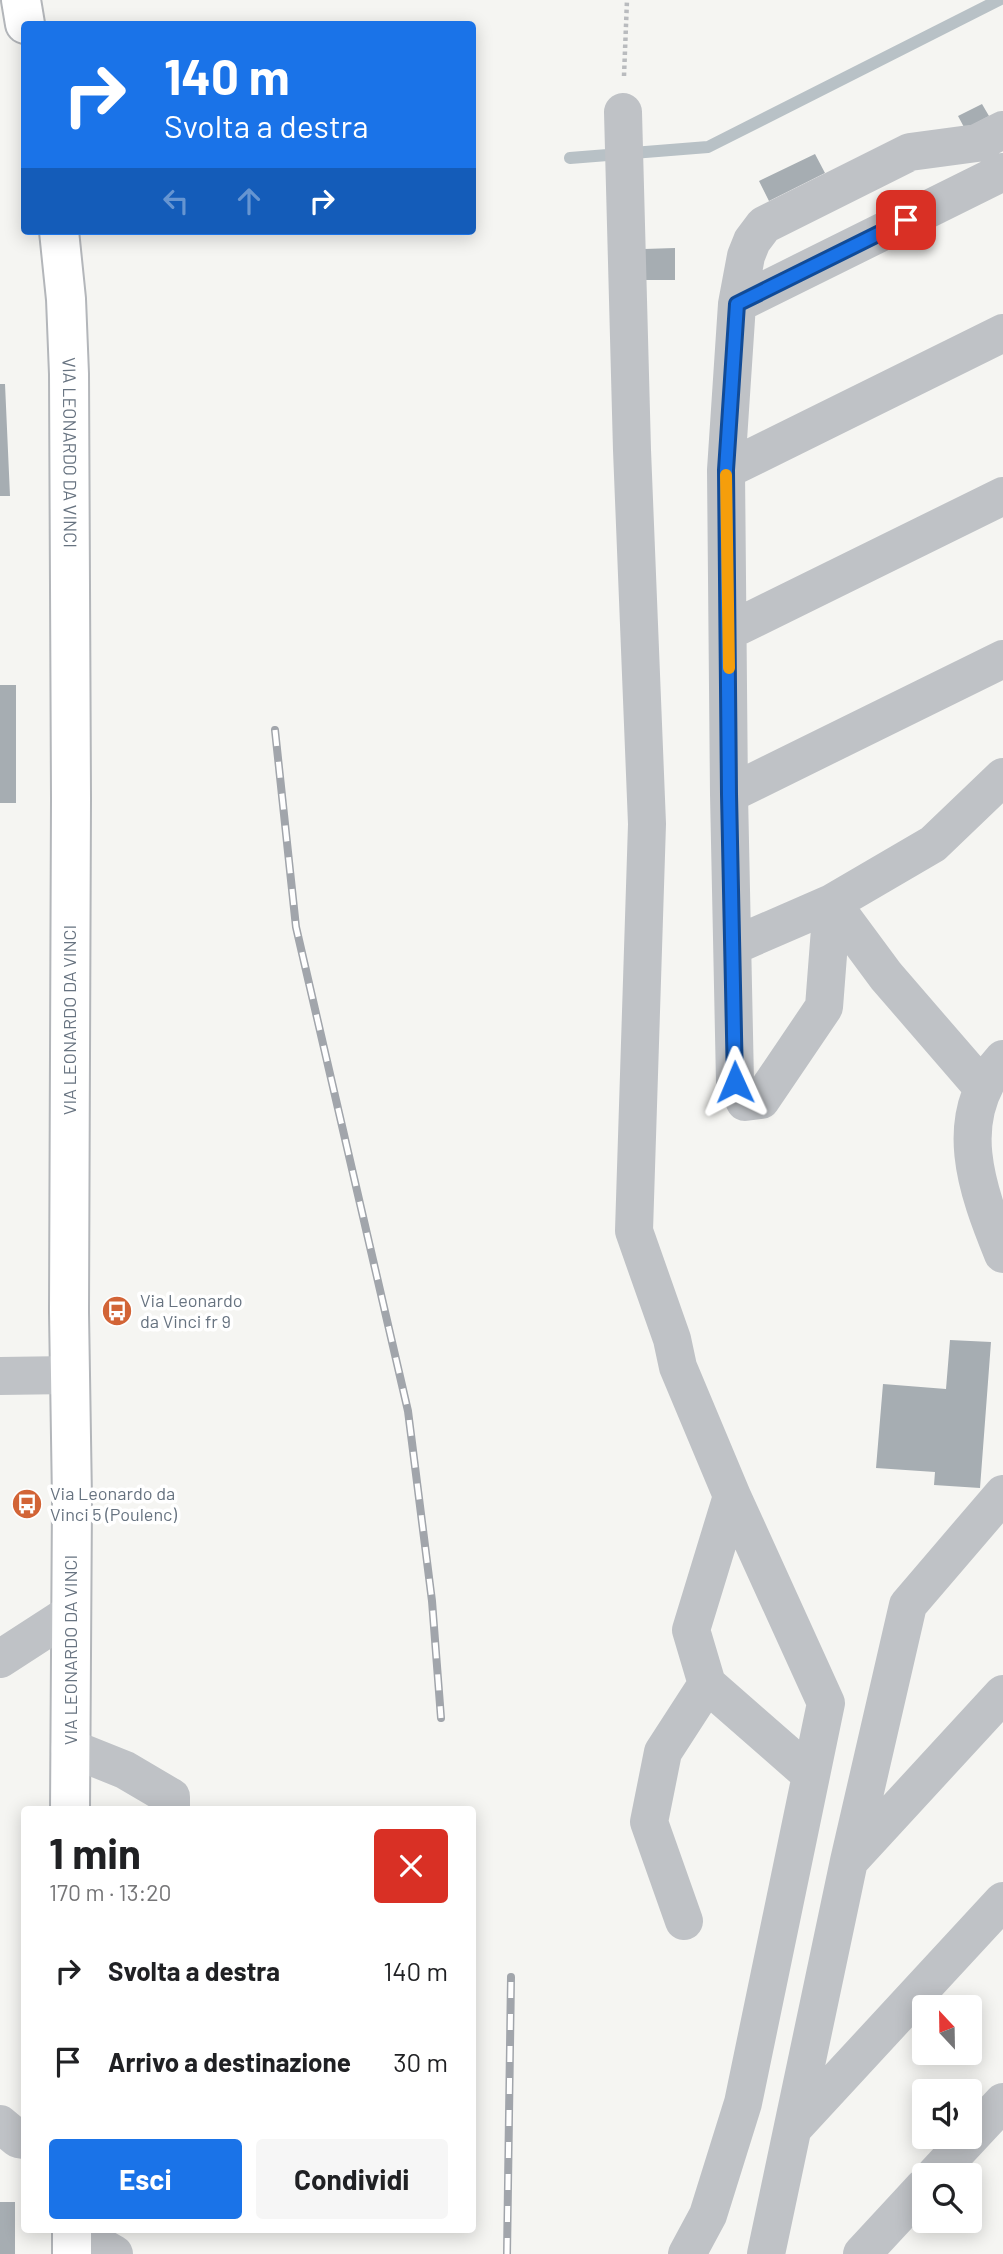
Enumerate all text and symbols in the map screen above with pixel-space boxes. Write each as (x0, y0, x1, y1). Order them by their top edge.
text: 140 m (164, 46, 290, 105)
icon: right (49, 49, 140, 140)
text: Svolta a destra (164, 106, 368, 144)
icon: left (157, 182, 195, 220)
icon: ahead (230, 182, 268, 220)
icon: right (303, 182, 341, 220)
pin (876, 190, 936, 250)
icon: arrive (887, 201, 925, 239)
street label: VIA LEONARDO DA VINCI (58, 357, 82, 548)
street label: VIA LEONARDO DA VINCI (58, 925, 80, 1115)
position arrow (698, 1045, 772, 1119)
place label: Via Leonardo da Vinci fr 9 (140, 1289, 243, 1332)
bus stop icon: Via Leonardo da Vinci fr 9 (100, 1294, 134, 1328)
place label: Via Leonardo da Vinci 5 (Poulenc) (50, 1482, 177, 1525)
bus stop icon: Via Leonardo da Vinci 5 (Poulenc) (10, 1487, 44, 1521)
street label: VIA LEONARDO DA VINCI (59, 1555, 81, 1745)
text: 1 min (49, 1827, 141, 1877)
button: close (374, 1829, 448, 1903)
text: 170 m · 13:20 (49, 1878, 172, 1906)
icon: right (49, 1952, 87, 1990)
text: Svolta a destra (108, 1955, 280, 1986)
text: 140 m (383, 1955, 448, 1986)
north arrow (912, 1995, 982, 2065)
map controls (912, 1995, 982, 2233)
icon: arrive (49, 2043, 87, 2081)
text: Arrivo a destinazione (108, 2046, 351, 2077)
text: 30 m (393, 2046, 448, 2077)
button: sound (912, 2079, 982, 2149)
button: Esci (49, 2139, 242, 2219)
button: Condividi (256, 2139, 448, 2219)
button: search (912, 2163, 982, 2233)

